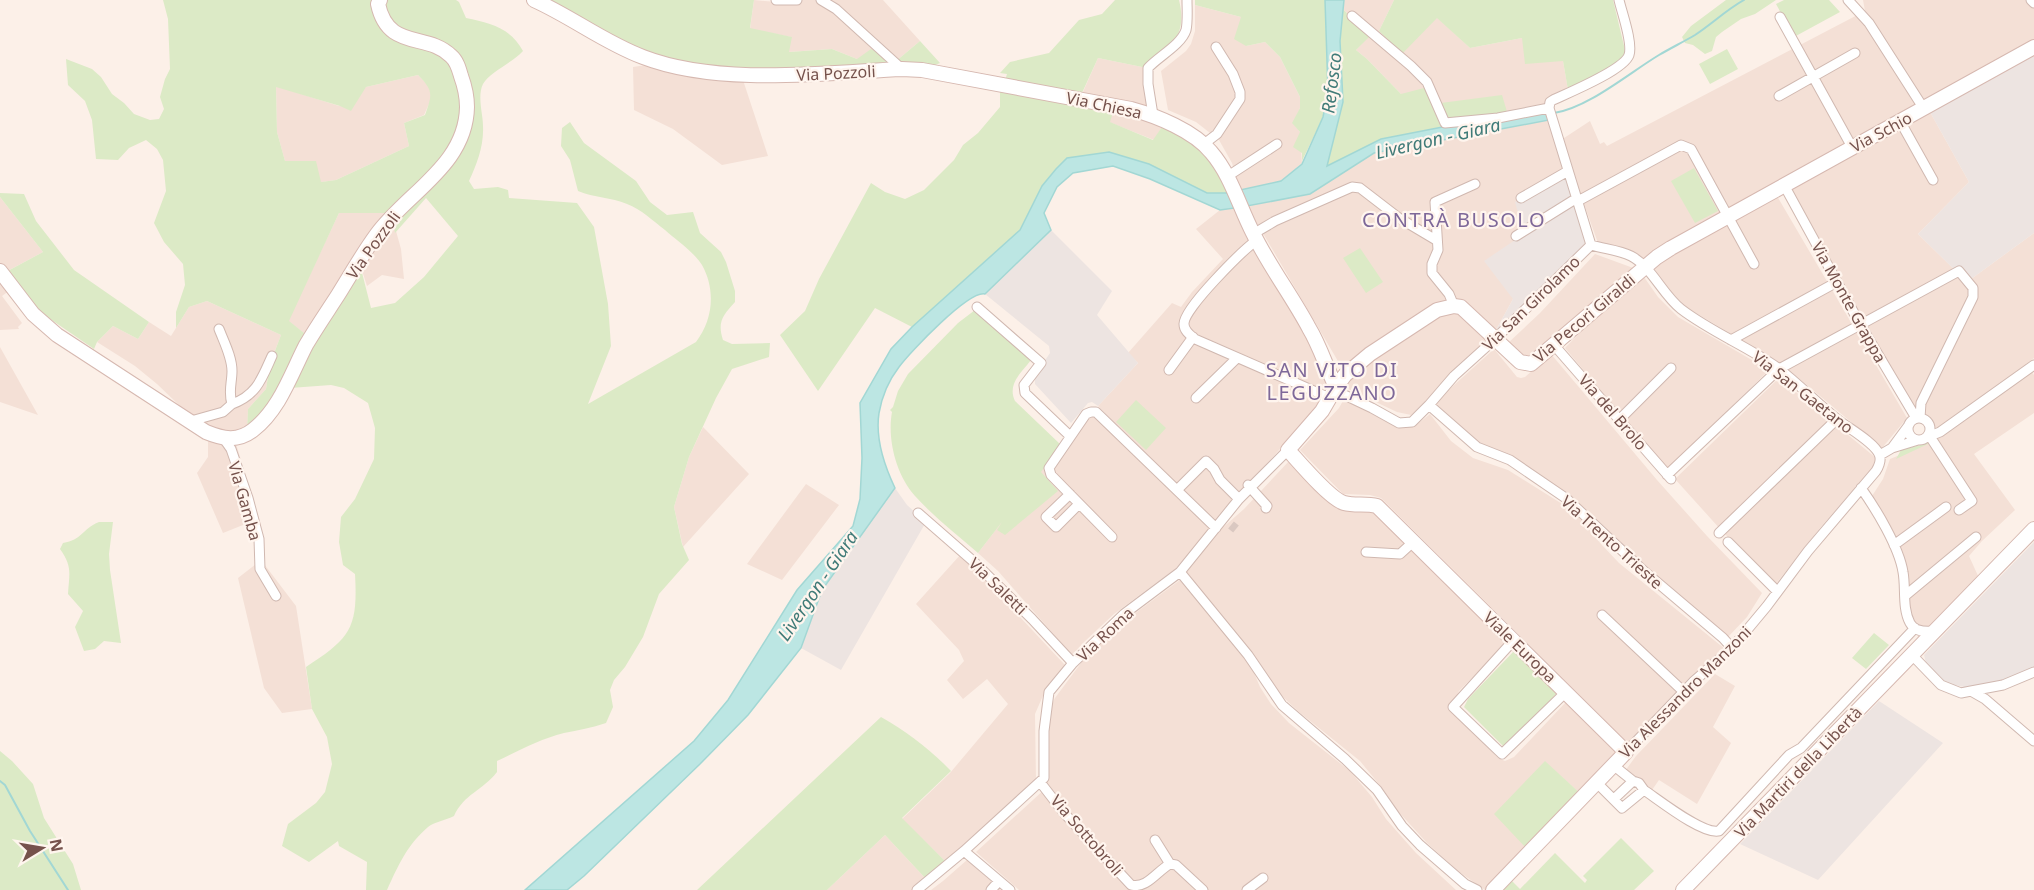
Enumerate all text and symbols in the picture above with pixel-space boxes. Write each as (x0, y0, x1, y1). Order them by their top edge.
water label: Refosco (1315, 51, 1347, 115)
street label: Via Pozzoli (796, 60, 876, 86)
street label: Via Chiesa (1064, 86, 1144, 124)
street label: Via Schio (1846, 107, 1916, 157)
water label: Livergon - Giara (1373, 112, 1503, 164)
district label: CONTRÀ BUSOLO (1362, 206, 1546, 233)
street label: Via Pozzoli (341, 207, 405, 283)
street label: Via Monte Grappa (1807, 237, 1891, 367)
street label: Via San Girolamo (1477, 251, 1585, 355)
street label: Via Pecori Giraldi (1528, 269, 1640, 367)
street label: Via San Gaetano (1748, 346, 1858, 438)
district label: SAN VITO DI LEGUZZANO (1266, 356, 1398, 406)
street label: Via del Brolo (1574, 369, 1652, 455)
street label: Via Gamba (223, 459, 267, 543)
street label: Via Trento Trieste (1556, 490, 1668, 594)
water label: Livergon - Giara (772, 526, 863, 645)
street label: Via Saletti (964, 553, 1032, 619)
street label: Via Roma (1072, 602, 1138, 666)
street label: Viale Europa (1479, 607, 1561, 687)
street label: Via Alessandro Manzoni (1614, 621, 1756, 763)
street label: Via Martiri della Libertà (1729, 702, 1867, 842)
street label: Via Sottobroli (1046, 790, 1128, 880)
north arrow (12, 818, 72, 878)
text: N (45, 837, 69, 854)

